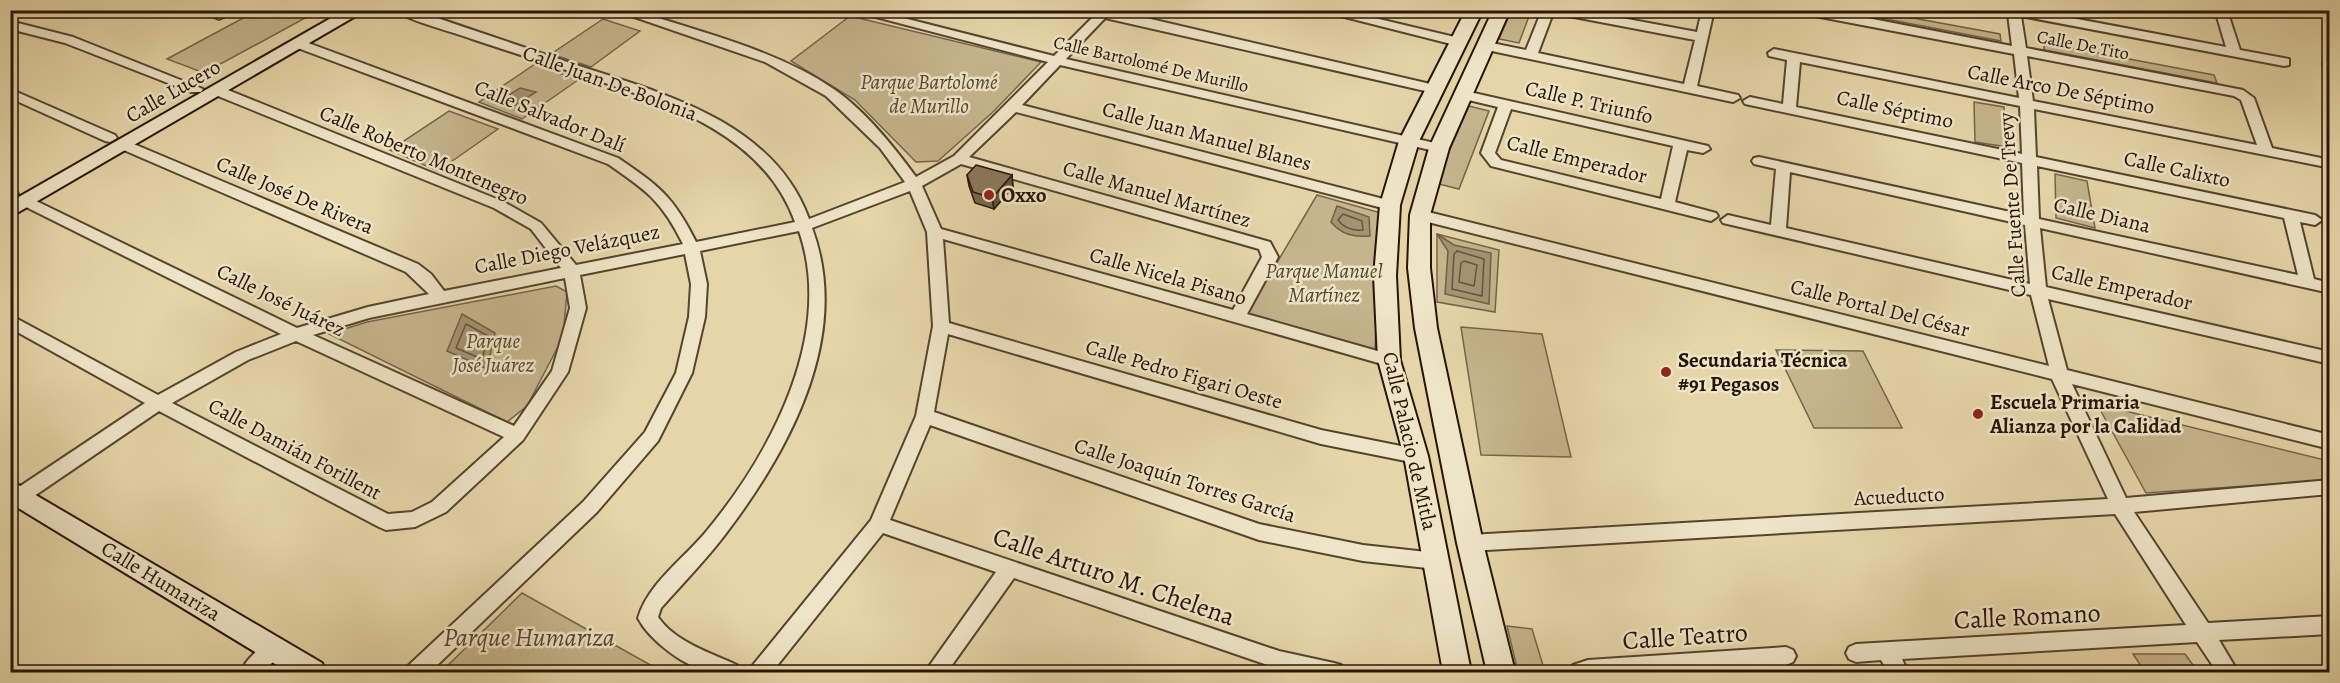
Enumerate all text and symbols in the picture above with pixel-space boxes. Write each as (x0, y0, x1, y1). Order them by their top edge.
street label: Calle De Tito (2035, 24, 2131, 66)
street label: Calle Bartolomé De Murillo (1051, 30, 1251, 98)
street label: Calle Juan De Bolonia (519, 38, 701, 128)
street label: Calle Lucero (121, 53, 225, 129)
street label: Calle Arco De Séptimo (1965, 57, 2157, 121)
park label: Parque Bartolomé de Murillo (860, 68, 998, 120)
street label: Calle Salvador Dalí (470, 73, 630, 159)
street label: Calle P. Triunfo (1522, 74, 1656, 130)
street label: Calle Séptimo (1834, 83, 1956, 135)
street label: Calle Juan Manuel Blanes (1099, 95, 1315, 177)
street label: Calle Roberto Montenegro (315, 98, 533, 212)
street label: Calle Fuente De Trevy (1992, 111, 2032, 298)
street label: Calle Emperador (1504, 128, 1650, 190)
street label: Calle Calixto (2121, 144, 2233, 194)
street label: Calle José De Rivera (212, 149, 378, 241)
street label: Calle Manuel Martínez (1060, 154, 1254, 234)
place label: Oxxo (1001, 181, 1047, 209)
marker: Oxxo (982, 188, 996, 202)
street label: Calle Diana (2051, 190, 2153, 240)
street label: Calle Diego Velázquez (472, 217, 662, 281)
street label: Calle Nicela Pisano (1086, 240, 1250, 312)
street label: Calle José Juárez (212, 257, 350, 343)
park label: Parque Manuel Martínez (1265, 257, 1383, 309)
street label: Calle Emperador (2049, 257, 2195, 317)
street label: Calle Portal Del César (1787, 272, 1973, 344)
park label: Parque José Juárez (451, 327, 534, 379)
street label: Calle Pedro Figari Oeste (1082, 332, 1286, 416)
place label: Secundaria Técnica #91 Pegasos (1678, 346, 1848, 398)
street label: Calle Palacio de Mitla (1376, 349, 1444, 533)
marker: Secundaria Técnica #91 Pegasos (1659, 365, 1673, 379)
place label: Escuela Primaria Alianza por la Calidad (1989, 388, 2182, 440)
street label: Calle Damián Forillent (203, 391, 387, 507)
marker: Escuela Primaria Alianza por la Calidad (1971, 407, 1985, 421)
street label: Calle Joaquín Torres García (1071, 431, 1300, 529)
street label: Acueducto (1852, 480, 1945, 512)
street label: Calle Arturo M. Chelena (988, 519, 1239, 634)
street label: Calle Humariza (96, 534, 226, 628)
street label: Calle Romano (1953, 595, 2101, 638)
street label: Calle Teatro (1621, 615, 1749, 658)
park label: Parque Humariza (443, 620, 615, 655)

